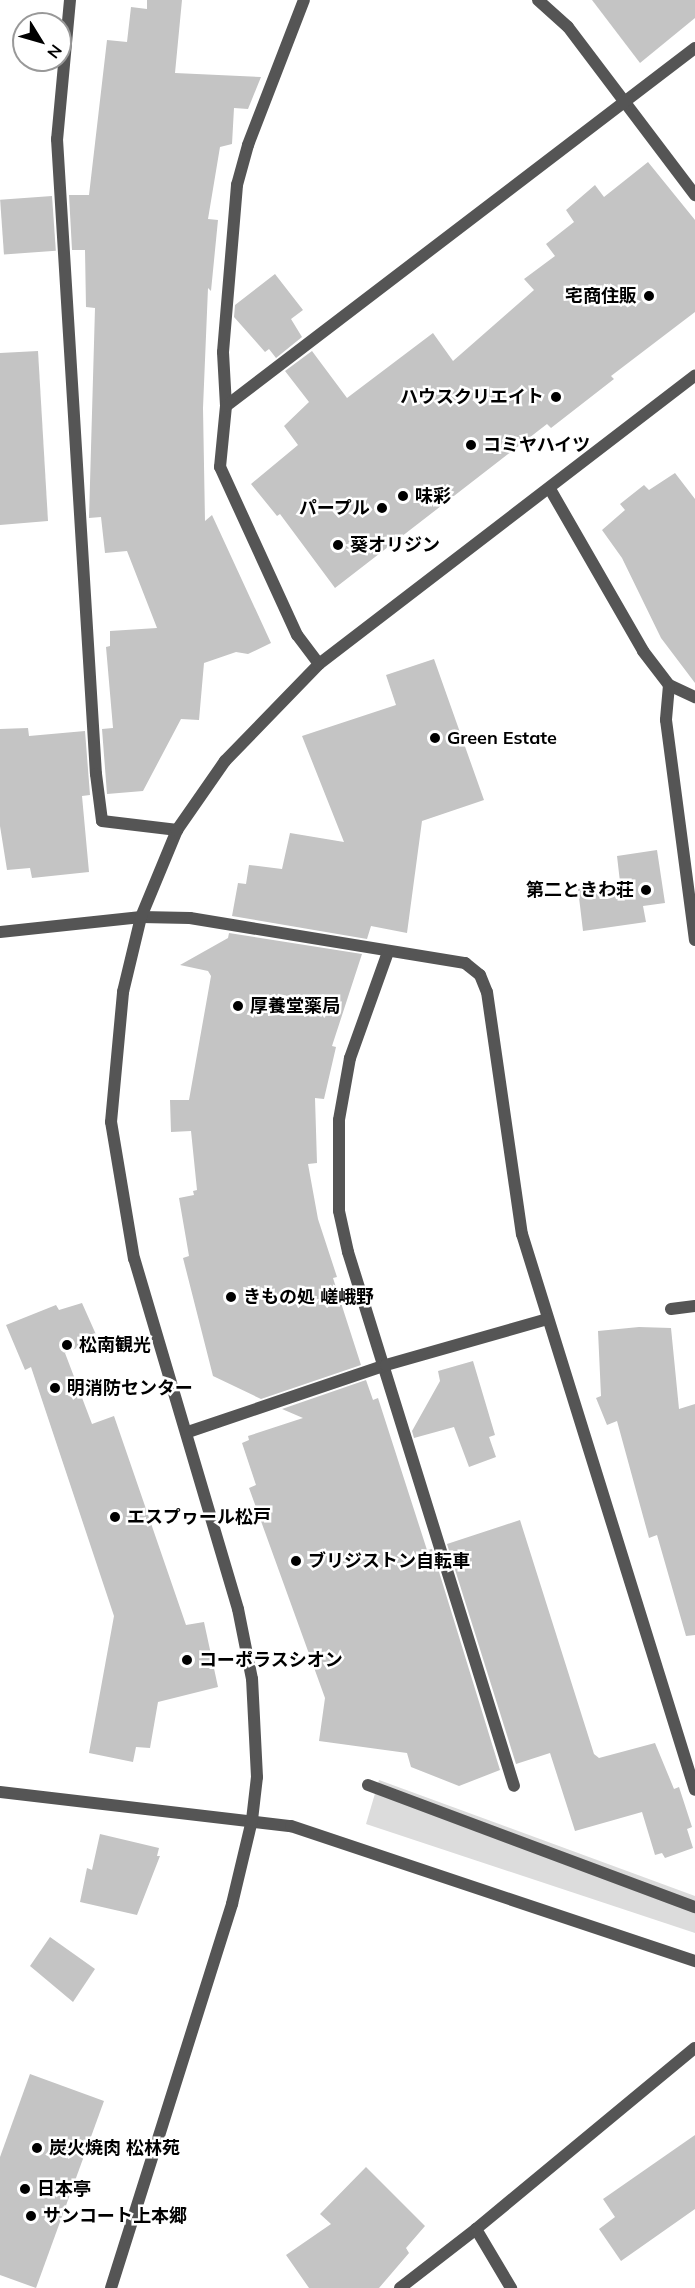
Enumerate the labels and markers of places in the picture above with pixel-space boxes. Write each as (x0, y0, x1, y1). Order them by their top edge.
place label: 宅商住販 (565, 285, 637, 307)
marker: 宅商住販 (642, 289, 656, 303)
place label: ハウスクリエイト (400, 386, 544, 408)
marker: ハウスクリエイト (549, 390, 563, 404)
place label: コミヤハイツ (483, 434, 591, 456)
marker: コミヤハイツ (464, 438, 478, 452)
place label: 味彩 (415, 485, 451, 507)
marker: 味彩 (396, 489, 410, 503)
place label: パープル (298, 497, 370, 519)
marker: パープル (375, 501, 389, 515)
place label: 葵オリジン (350, 534, 440, 556)
marker: 葵オリジン (331, 538, 345, 552)
place label: Green Estate (447, 727, 557, 749)
marker: Green Estate (428, 731, 442, 745)
place label: 第二ときわ荘 (526, 879, 634, 901)
marker: 第二ときわ荘 (639, 883, 653, 897)
place label: 厚養堂薬局 (250, 995, 340, 1017)
marker: 厚養堂薬局 (231, 999, 245, 1013)
place label: きもの処 嵯峨野 (243, 1286, 374, 1308)
marker: きもの処 嵯峨野 (224, 1290, 238, 1304)
place label: 松南観光 (79, 1334, 151, 1356)
marker: 松南観光 (60, 1338, 74, 1352)
place label: 明消防センター (67, 1377, 193, 1399)
marker: 明消防センター (48, 1381, 62, 1395)
place label: エスプヮール松戸 (127, 1506, 271, 1528)
marker: エスプヮール松戸 (108, 1510, 122, 1524)
place label: ブリジストン自転車 (308, 1550, 470, 1572)
marker: ブリジストン自転車 (289, 1554, 303, 1568)
place label: コーポラスシオン (199, 1649, 343, 1671)
marker: コーポラスシオン (180, 1653, 194, 1667)
place label: 炭火焼肉 松林苑 (49, 2137, 180, 2159)
marker: 炭火焼肉 松林苑 (30, 2141, 44, 2155)
place label: 日本亭 (37, 2178, 91, 2200)
marker: 日本亭 (18, 2182, 32, 2196)
place label: サンコート上本郷 (43, 2205, 187, 2227)
marker: サンコート上本郷 (24, 2209, 38, 2223)

